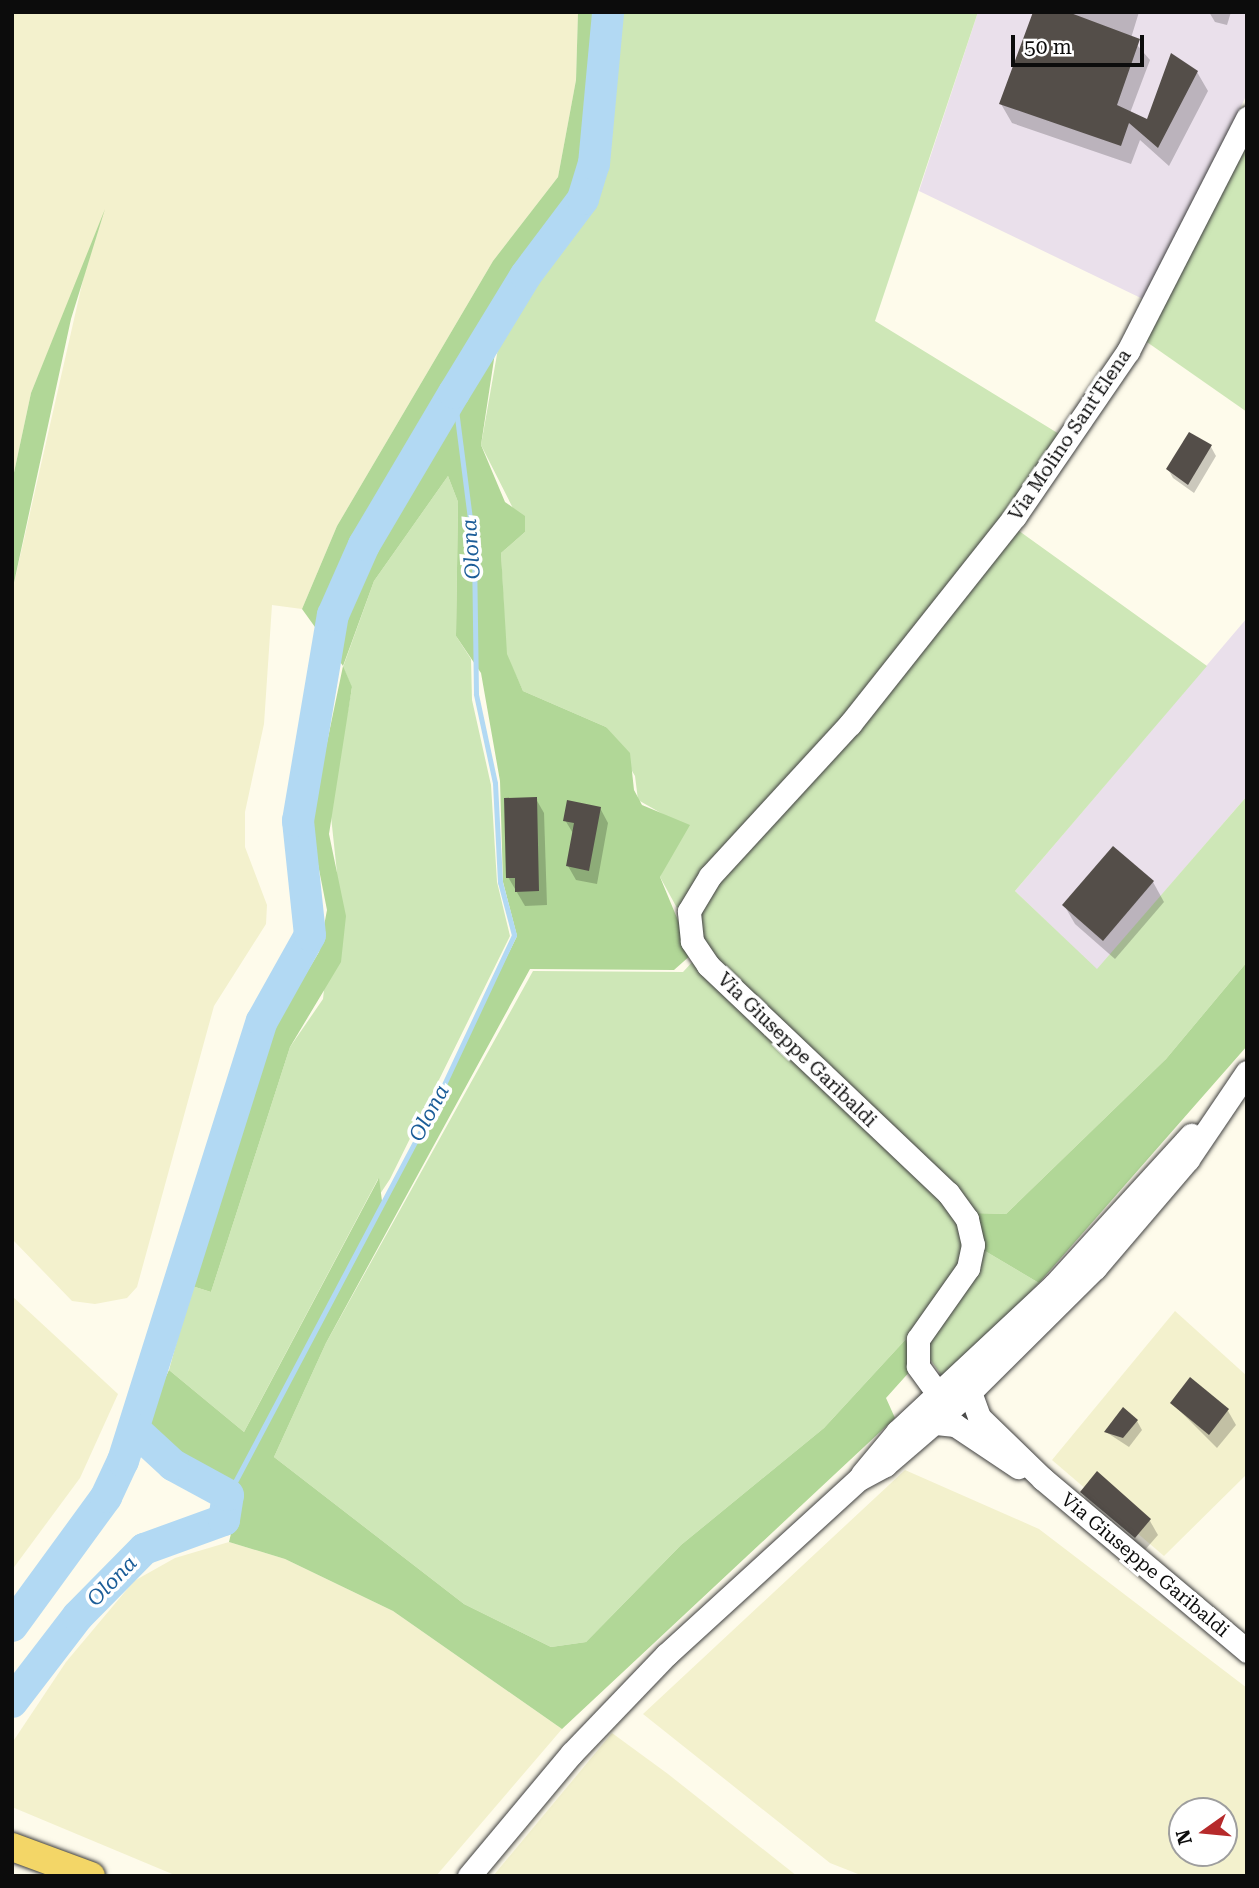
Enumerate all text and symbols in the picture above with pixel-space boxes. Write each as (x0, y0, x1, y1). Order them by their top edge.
scale bar (1014, 21, 1147, 65)
text: 50 m (1024, 35, 1072, 59)
street label: Via Molino Sant'Elena (1004, 345, 1136, 525)
water label: Olona (456, 518, 486, 580)
street label: Via Giuseppe Garibaldi (713, 968, 881, 1132)
water label: Olona (404, 1080, 454, 1146)
street label: Via Giuseppe Garibaldi (1056, 1488, 1234, 1642)
water label: Olona (82, 1550, 142, 1612)
north arrow (1168, 1797, 1238, 1867)
text: N (1171, 1827, 1197, 1847)

